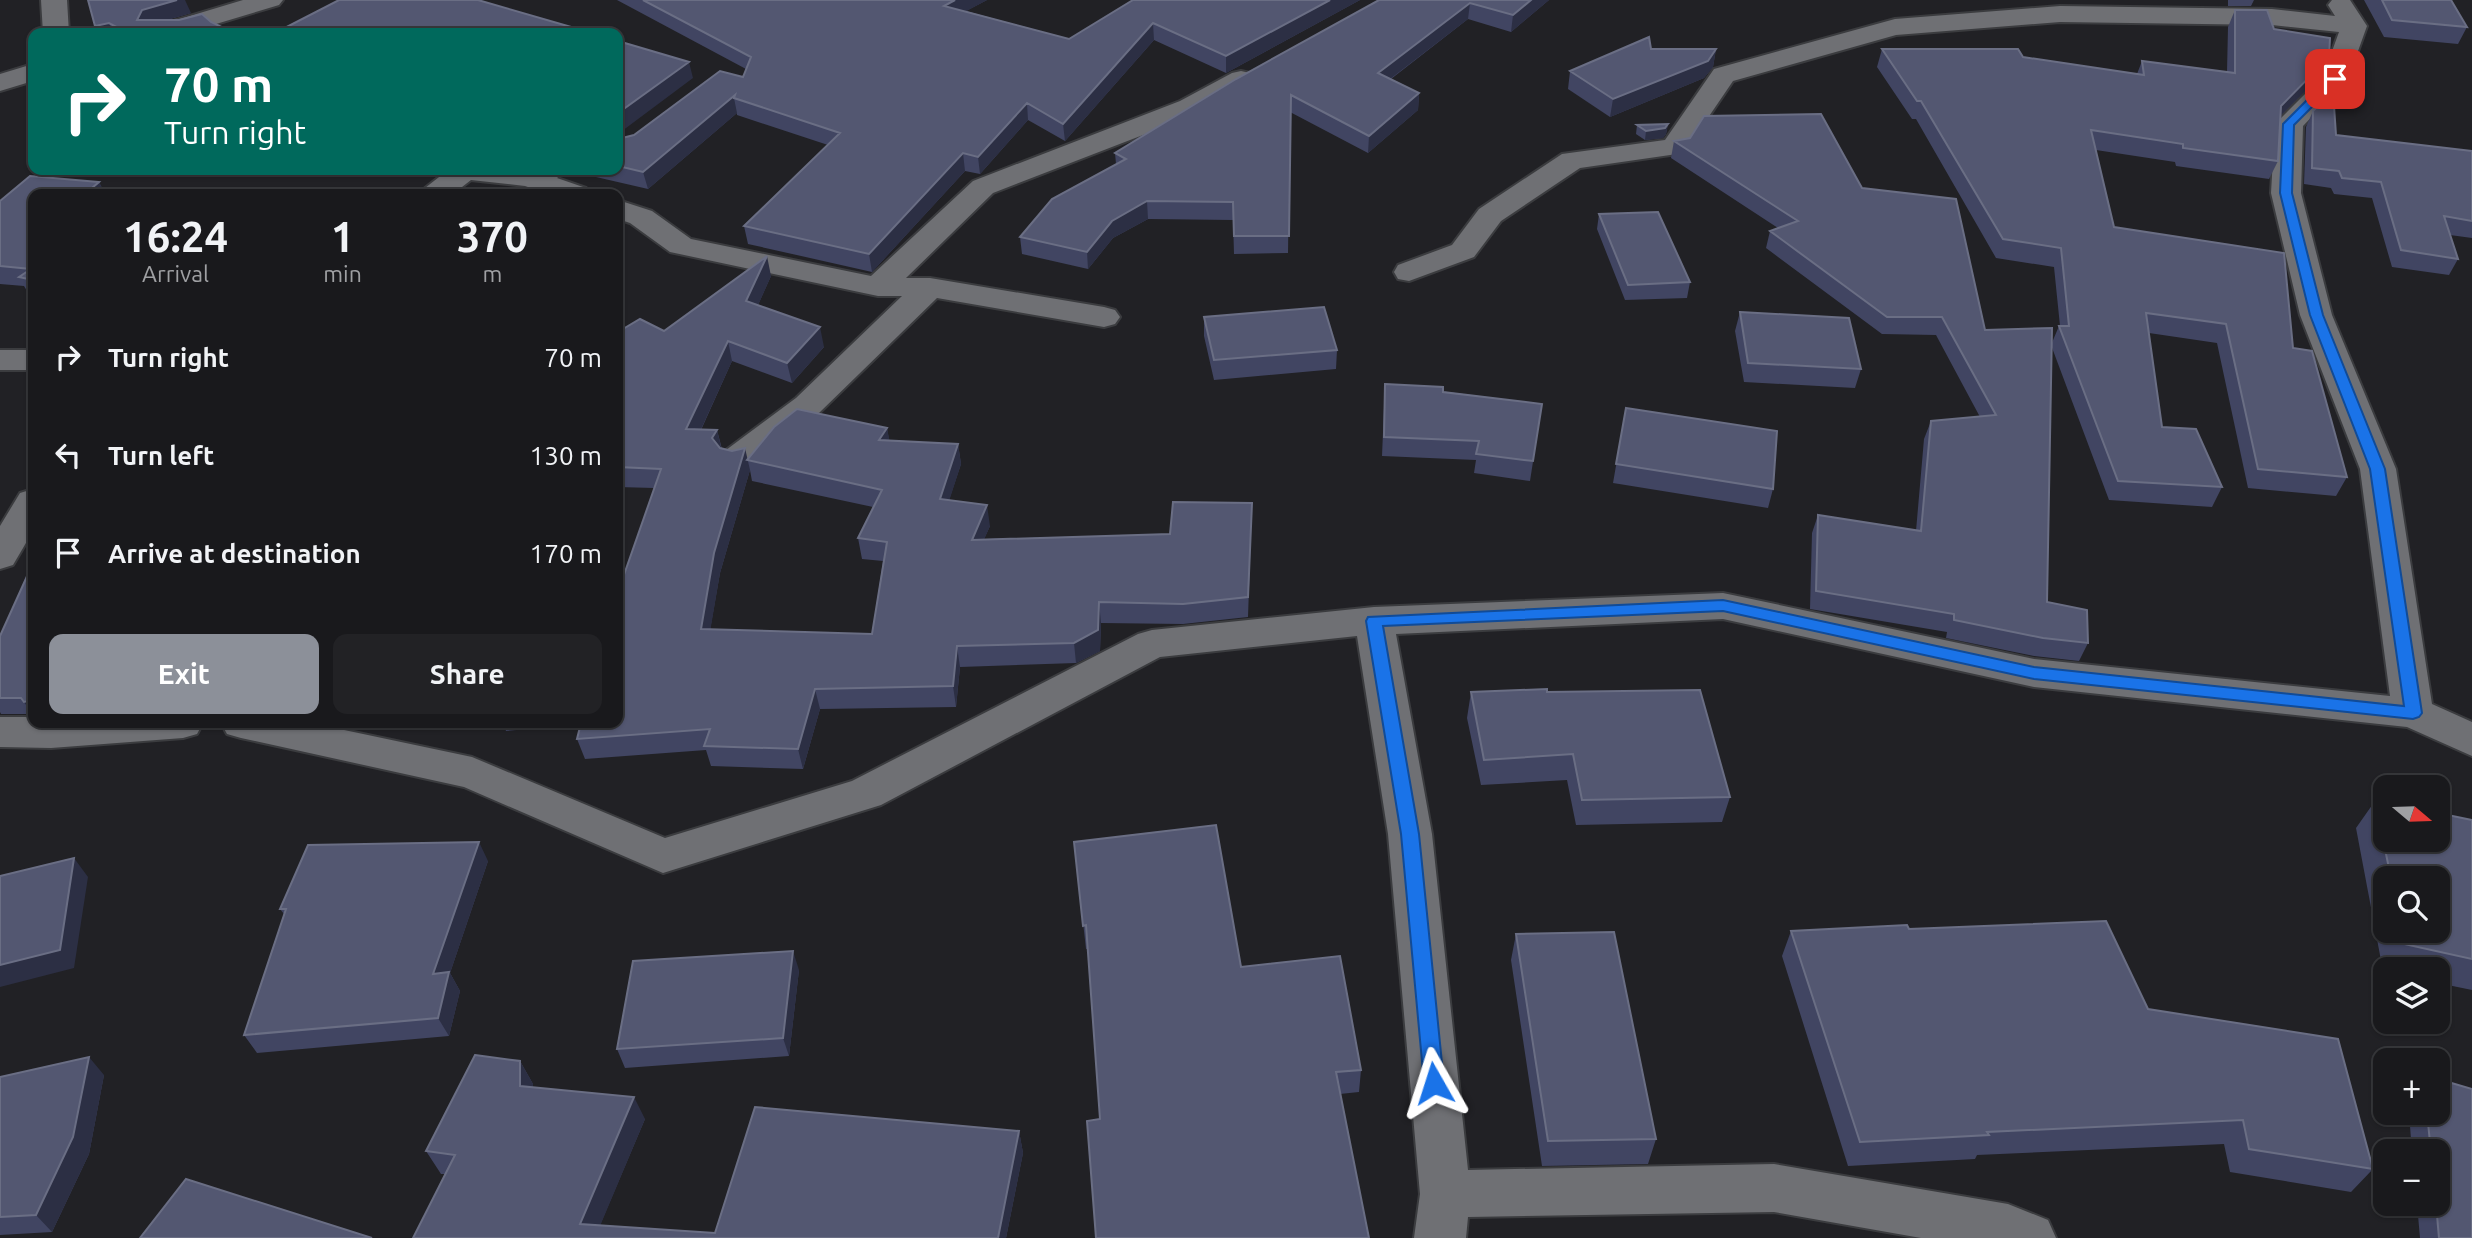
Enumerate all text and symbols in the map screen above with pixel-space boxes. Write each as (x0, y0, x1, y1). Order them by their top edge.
pin (2305, 49, 2365, 109)
icon: right (49, 56, 140, 147)
text: 70 m (164, 56, 273, 111)
icon: arrive (2316, 60, 2354, 98)
text: Turn right (164, 114, 306, 150)
text: 16:24 (123, 213, 228, 260)
text: 1 (331, 213, 354, 260)
text: 370 (457, 213, 528, 260)
text: Arrival (142, 261, 209, 286)
text: min (323, 261, 362, 286)
text: m (482, 261, 502, 286)
icon: right (49, 338, 87, 376)
text: Turn right (108, 343, 229, 372)
text: 70 m (544, 343, 602, 372)
icon: left (49, 436, 87, 474)
text: Turn left (108, 441, 214, 470)
text: 130 m (530, 441, 602, 470)
icon: arrive (49, 534, 87, 572)
text: Arrive at destination (108, 539, 361, 568)
text: 170 m (530, 539, 602, 568)
button: Exit (49, 634, 319, 714)
button: Share (333, 634, 602, 714)
north arrow (2373, 775, 2450, 852)
map controls (2373, 775, 2450, 1216)
button: search (2373, 866, 2450, 943)
button: layers (2373, 957, 2450, 1034)
position arrow (1397, 1046, 1471, 1120)
button: + (2373, 1048, 2450, 1125)
button: − (2373, 1139, 2450, 1216)

